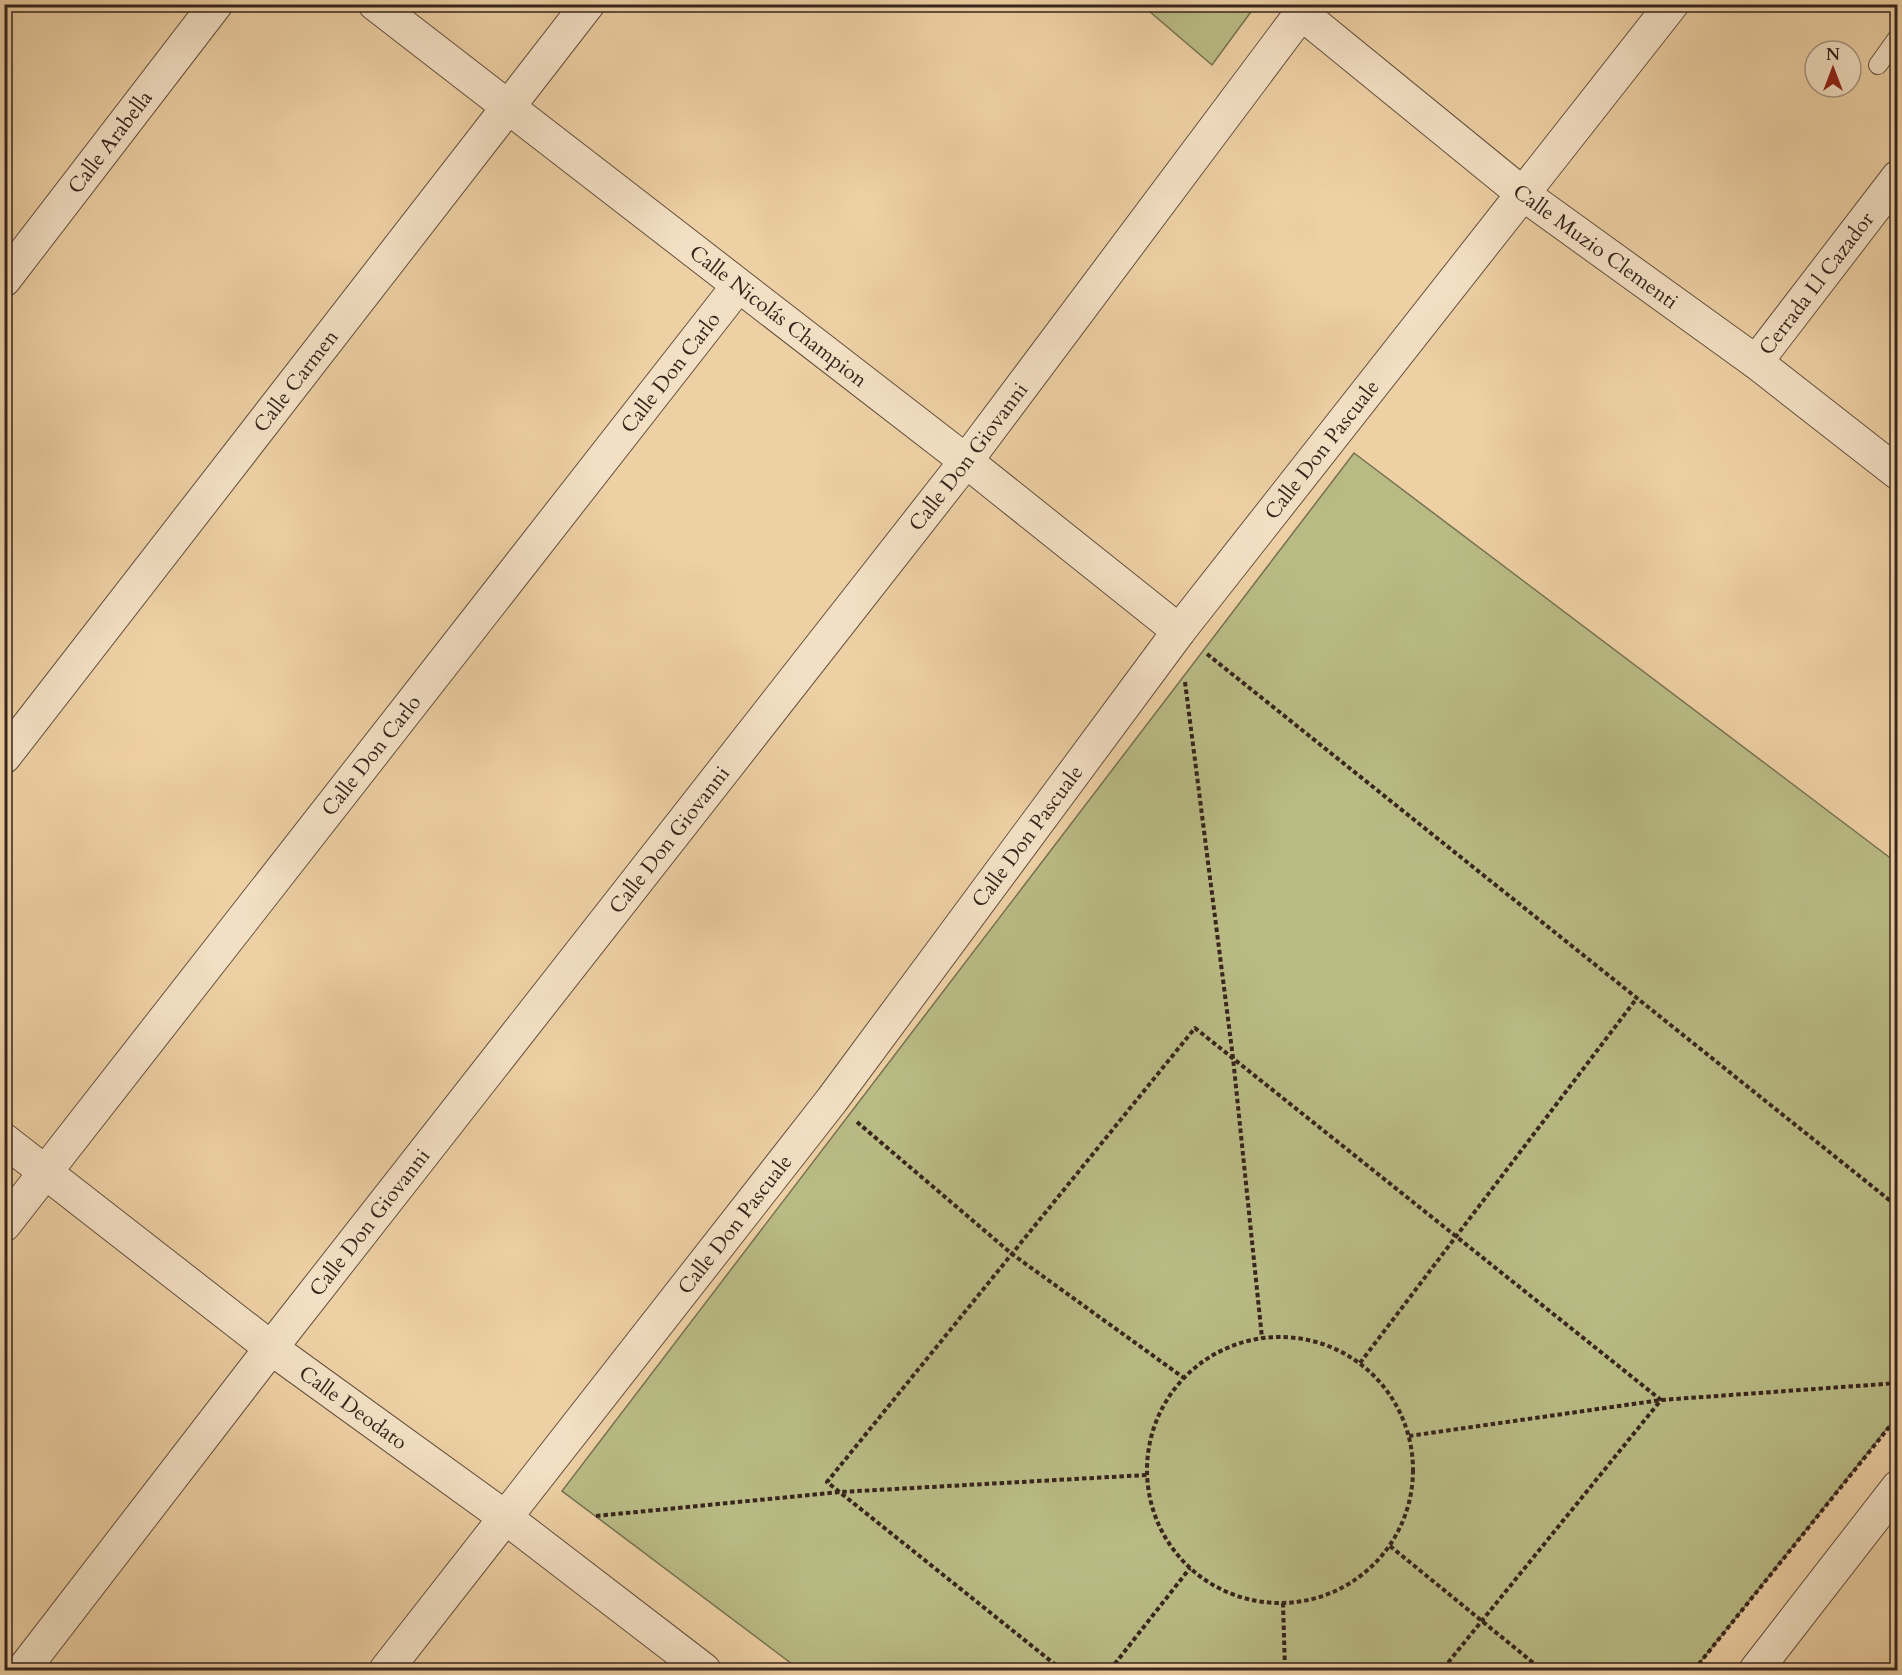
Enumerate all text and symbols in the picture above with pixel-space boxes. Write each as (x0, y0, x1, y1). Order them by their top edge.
north arrow (1803, 39, 1863, 99)
text: N (1826, 44, 1840, 66)
street label: Calle Arabella (61, 84, 159, 200)
street label: Calle Muzio Clementi (1507, 177, 1684, 316)
street label: Cerrada Ll Cazador (1752, 206, 1881, 361)
street label: Calle Nicolás Champion (683, 238, 873, 394)
street label: Calle Don Carlo (614, 306, 727, 439)
street label: Calle Carmen (247, 323, 345, 438)
street label: Calle Don Pascuale (1258, 374, 1386, 526)
street label: Calle Don Giovanni (902, 376, 1035, 537)
street label: Calle Don Carlo (315, 689, 428, 822)
street label: Calle Don Pascuale (965, 759, 1090, 913)
street label: Calle Don Giovanni (602, 760, 736, 920)
street label: Calle Don Giovanni (302, 1142, 437, 1302)
street label: Calle Don Pascuale (671, 1148, 799, 1300)
street label: Calle Deodato (293, 1358, 413, 1457)

